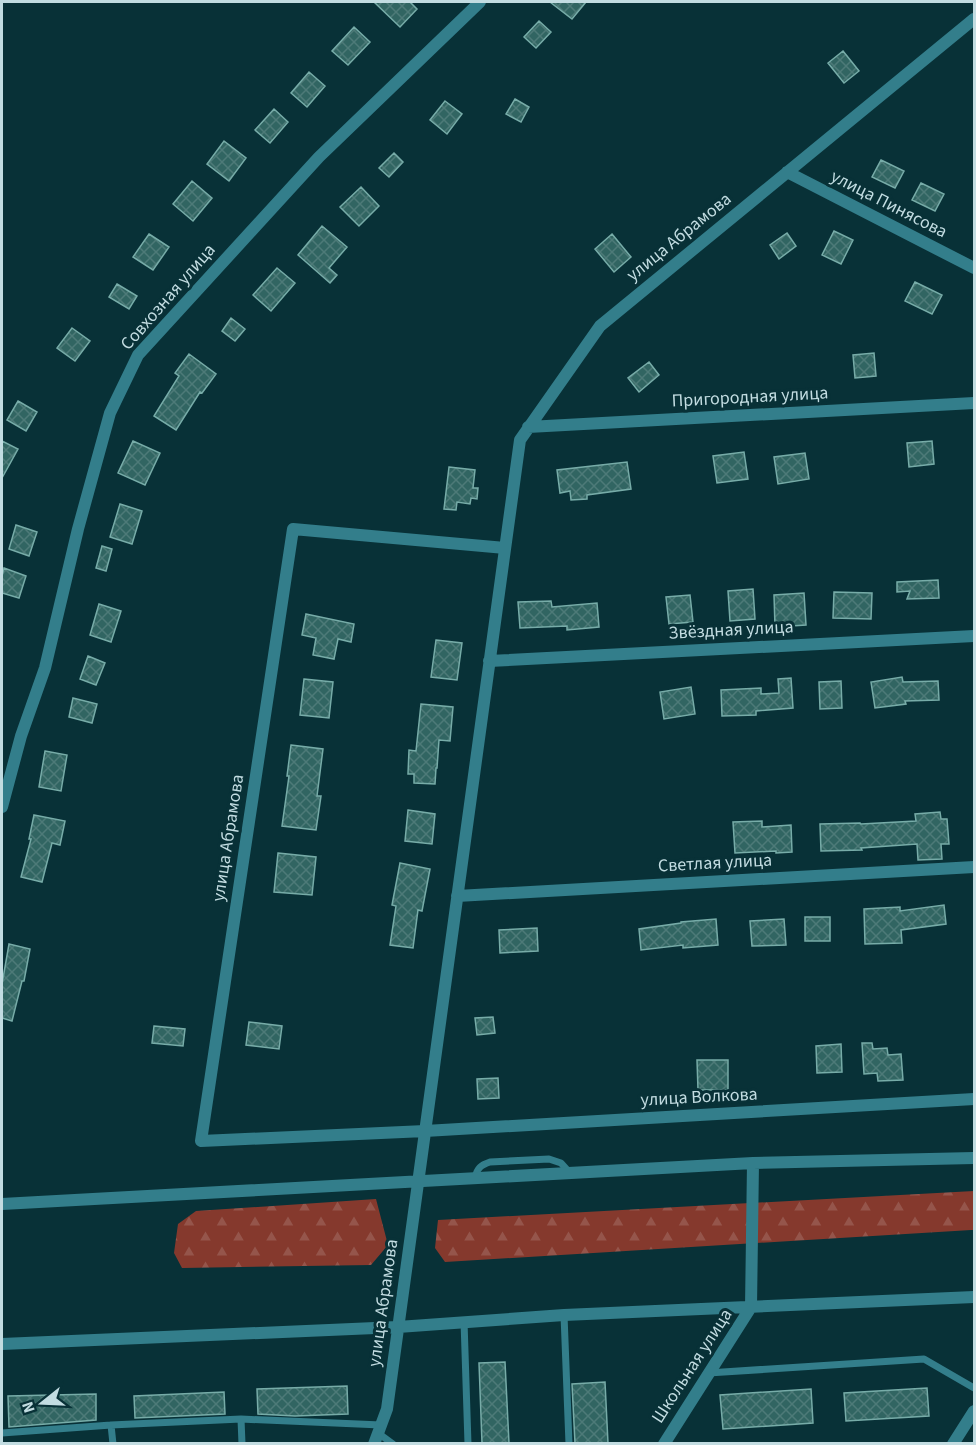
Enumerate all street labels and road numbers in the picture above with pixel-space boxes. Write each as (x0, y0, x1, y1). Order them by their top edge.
street label: улица Пинясова (826, 164, 952, 244)
street label: улица Абрамова (621, 187, 737, 287)
street label: Совхозная улица (115, 238, 221, 356)
street label: Пригородная улица (671, 380, 829, 414)
street label: Звёздная улица (668, 614, 794, 646)
street label: улица Абрамова (206, 773, 250, 903)
street label: Светлая улица (657, 848, 773, 878)
street label: улица Волкова (640, 1081, 758, 1113)
street label: улица Абрамова (362, 1238, 404, 1368)
street label: Школьная улица (646, 1304, 738, 1428)

